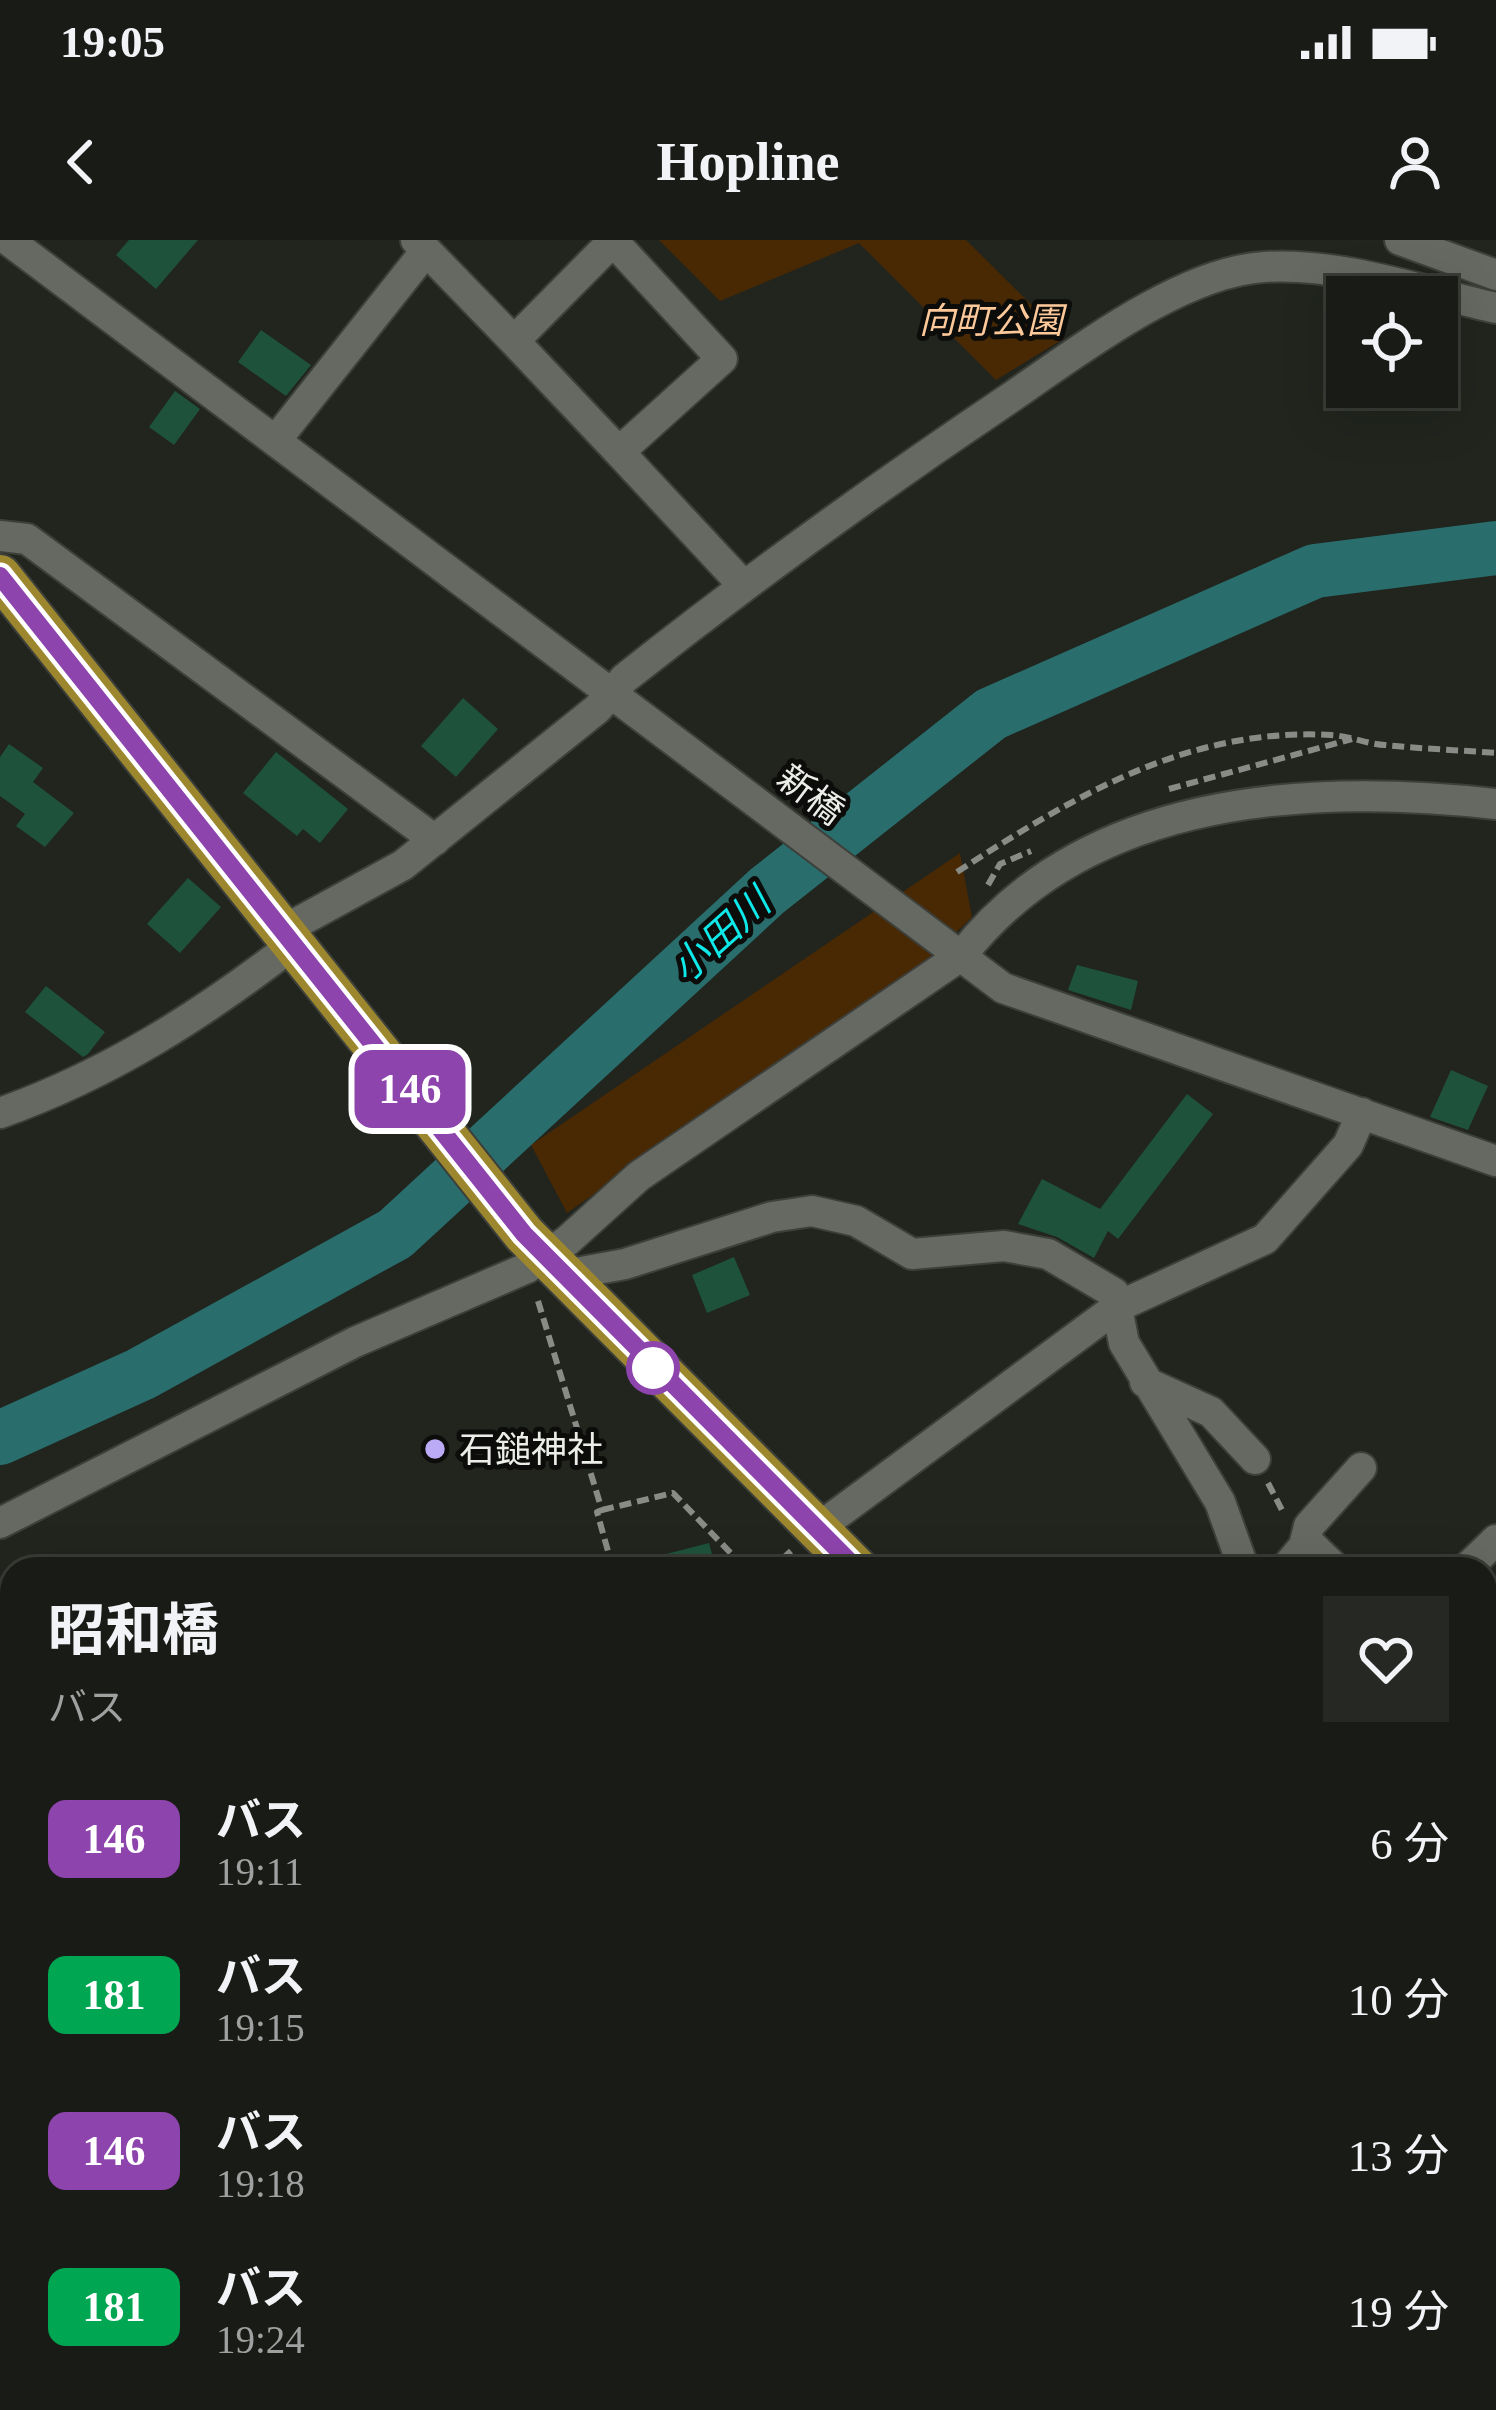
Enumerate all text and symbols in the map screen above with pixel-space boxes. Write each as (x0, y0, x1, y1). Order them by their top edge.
text: 19:05 (60, 17, 165, 67)
icon: back (48, 129, 114, 195)
icon: person (1382, 129, 1448, 195)
text: Hopline (656, 132, 840, 192)
map controls (1326, 276, 1458, 408)
button: locate (1326, 276, 1458, 408)
park label: 向町公園 (919, 301, 1068, 341)
street label: 新橋 (770, 757, 851, 832)
water label: 小田川 (662, 878, 781, 990)
line badge: 146 (341, 1050, 479, 1128)
text: 146 (379, 1066, 442, 1112)
unlabelled marker (628, 1343, 678, 1393)
place label: 石鎚神社 (459, 1430, 603, 1470)
marker: 石鎚神社 (422, 1436, 448, 1462)
button: heart (1323, 1596, 1449, 1722)
text: 昭和橋 (48, 1599, 219, 1662)
text: バス (48, 1686, 126, 1729)
text: バス (216, 1796, 306, 1846)
text: 146 (83, 1816, 146, 1862)
text: 6 分 (1370, 1819, 1449, 1869)
text: 19:11 (216, 1850, 303, 1893)
text: バス (216, 1952, 306, 2002)
text: 181 (83, 1972, 146, 2018)
text: 10 分 (1348, 1975, 1449, 2025)
text: 19:15 (216, 2006, 305, 2049)
text: バス (216, 2108, 306, 2158)
text: 146 (83, 2128, 146, 2174)
text: 13 分 (1348, 2131, 1449, 2181)
text: 19:18 (216, 2162, 305, 2205)
text: バス (216, 2264, 306, 2314)
text: 181 (83, 2284, 146, 2330)
text: 19 分 (1348, 2287, 1449, 2337)
text: 19:24 (216, 2318, 305, 2361)

